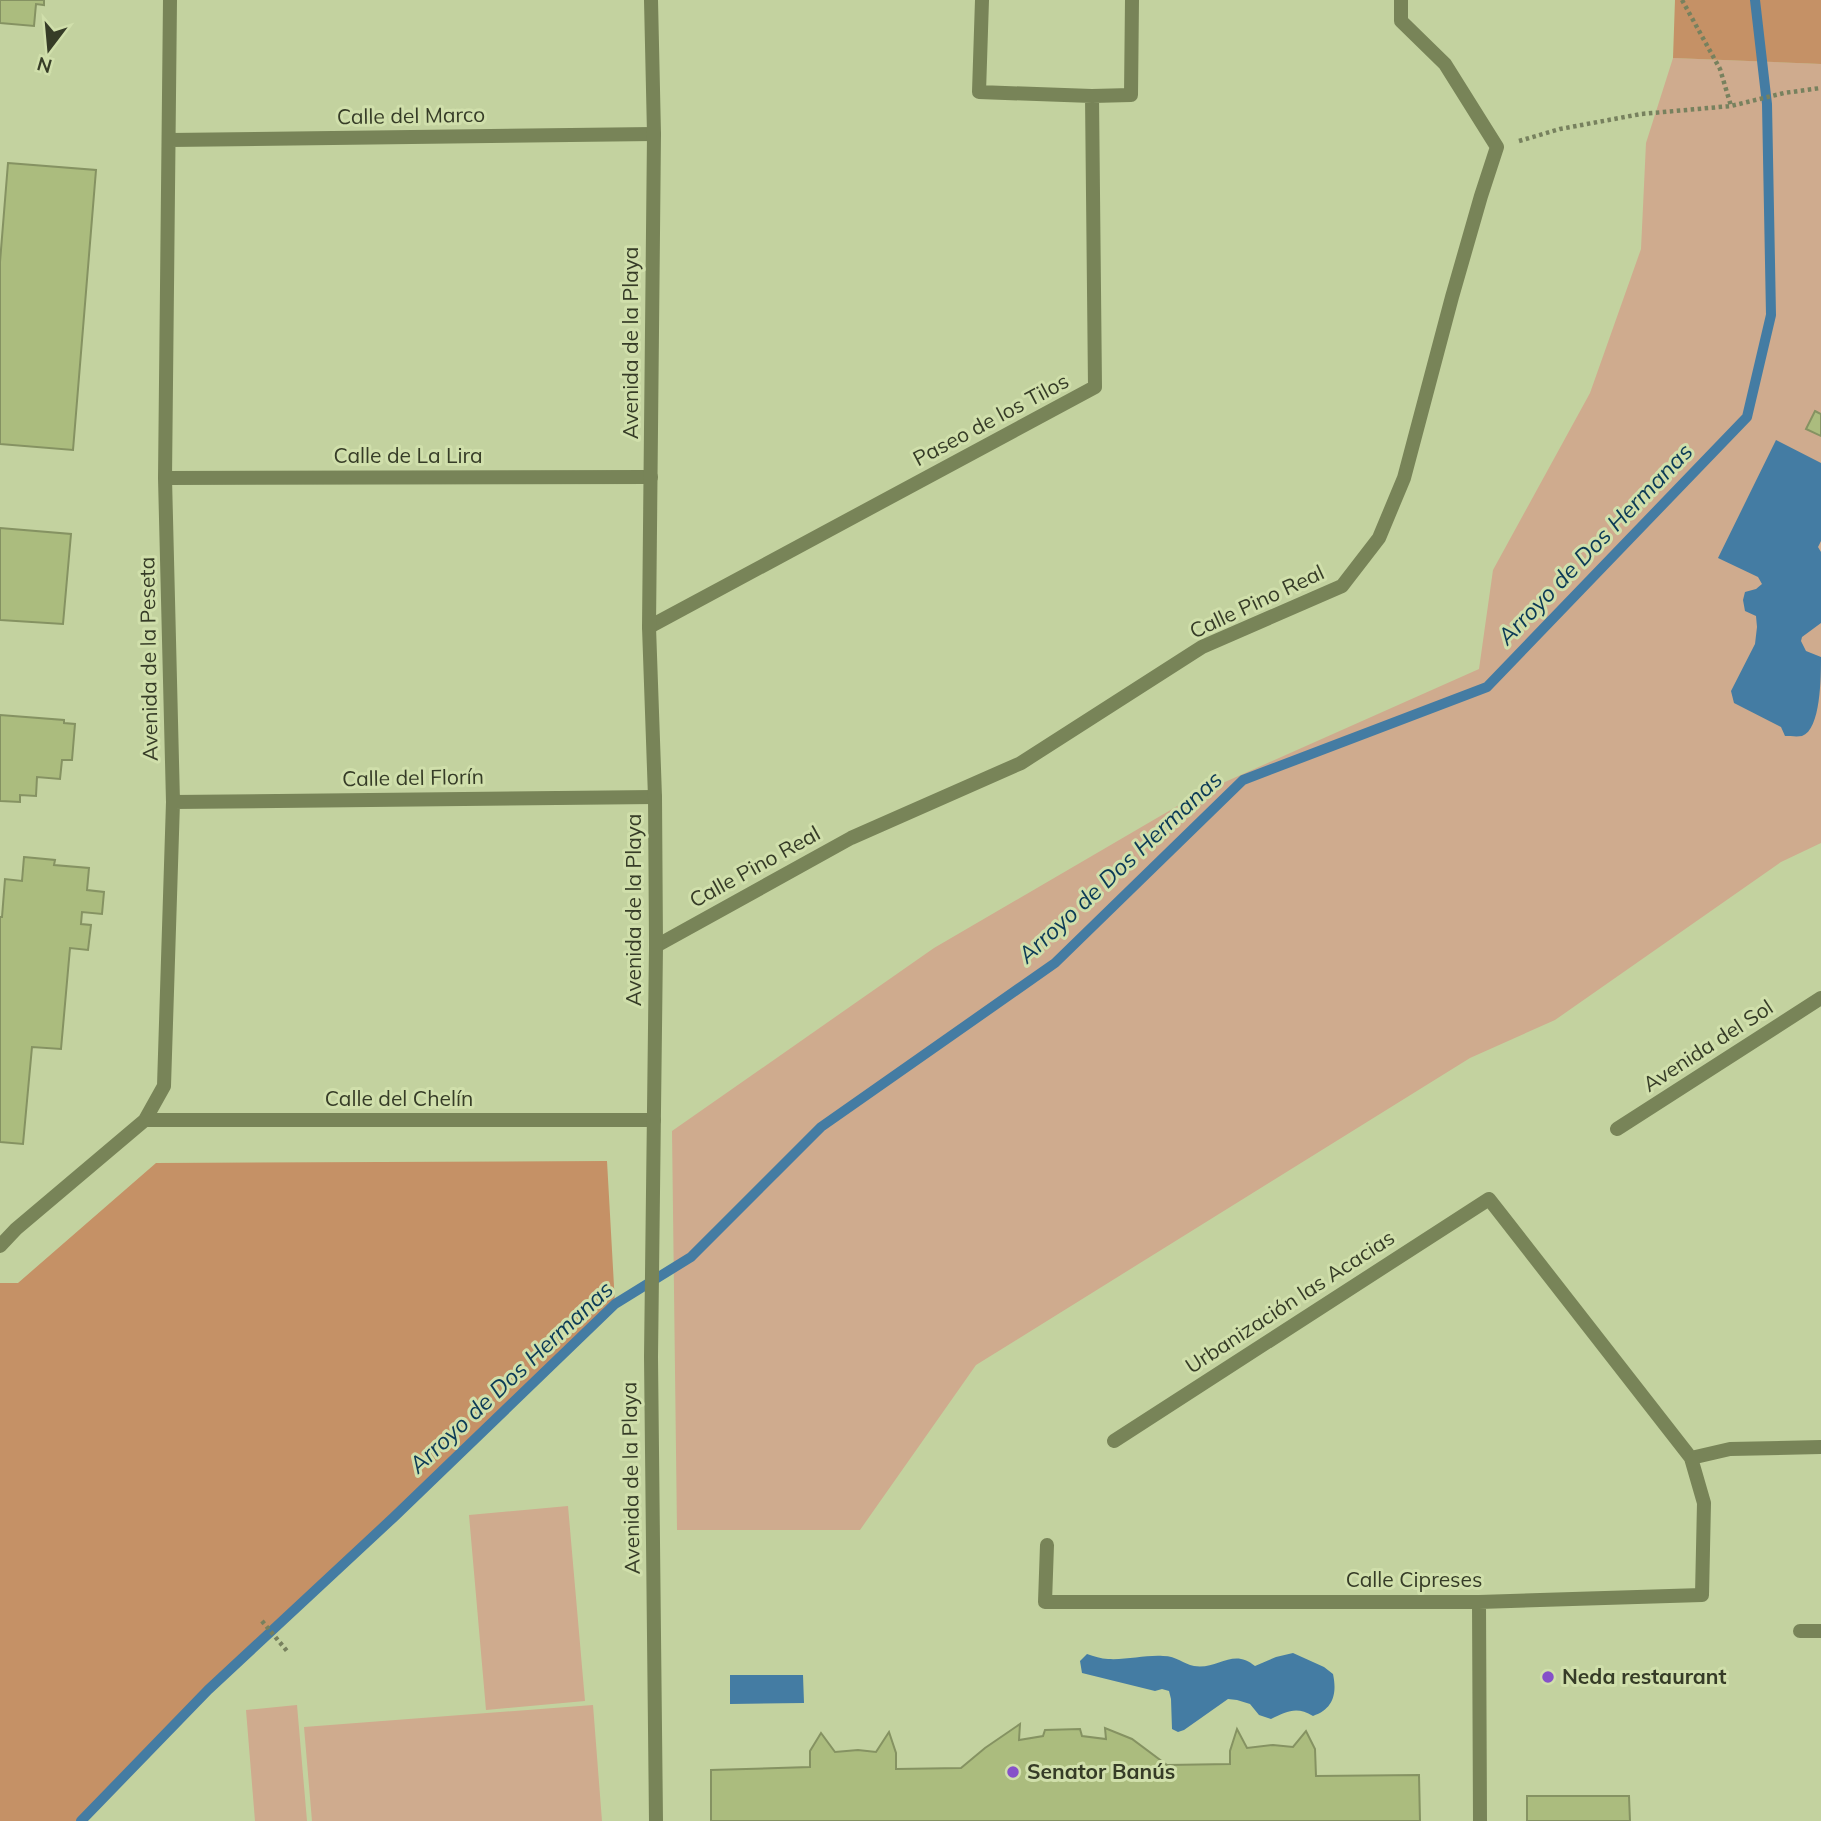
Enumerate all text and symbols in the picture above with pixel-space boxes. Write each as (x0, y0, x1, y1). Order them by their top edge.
north arrow (14, 14, 84, 84)
text: N (34, 52, 55, 79)
street label: Calle del Marco (337, 101, 485, 129)
street label: Avenida de la Playa (617, 247, 643, 439)
street label: Paseo de los Tilos (908, 367, 1073, 471)
water label: Arroyo de Dos Hermanas (1490, 437, 1698, 651)
street label: Calle de La Lira (333, 442, 483, 468)
street label: Avenida de la Peseta (133, 557, 163, 761)
street label: Calle Pino Real (1185, 559, 1328, 644)
street label: Calle del Florín (342, 763, 484, 791)
water label: Arroyo de Dos Hermanas (1011, 764, 1228, 970)
street label: Avenida de la Playa (620, 814, 646, 1006)
street label: Calle Pino Real (685, 820, 824, 913)
street label: Avenida del Sol (1638, 993, 1777, 1097)
street label: Calle del Chelín (325, 1085, 473, 1111)
street label: Urbanización las Acacias (1180, 1224, 1399, 1379)
water label: Arroyo de Dos Hermanas (402, 1274, 619, 1480)
street label: Avenida de la Playa (615, 1382, 645, 1575)
street label: Calle Cipreses (1346, 1566, 1482, 1592)
place label: Neda restaurant (1562, 1663, 1726, 1689)
marker: Neda restaurant (1540, 1669, 1556, 1685)
place label: Senator Banús (1027, 1758, 1175, 1784)
marker: Senator Banús (1005, 1764, 1021, 1780)

